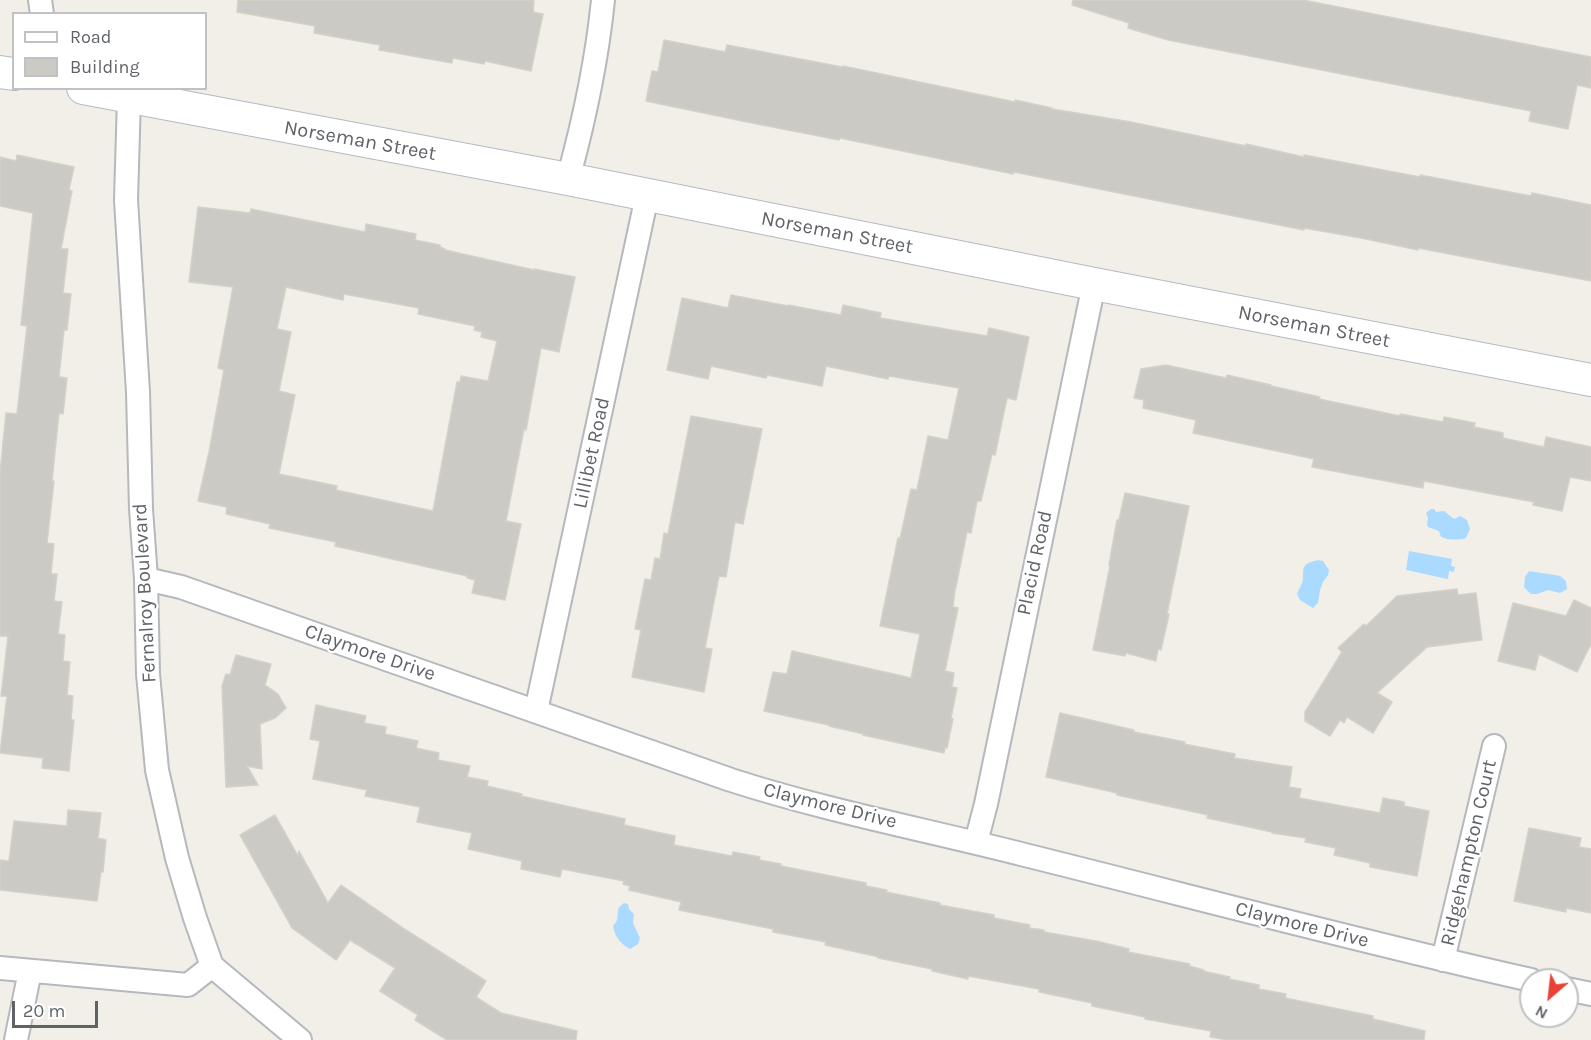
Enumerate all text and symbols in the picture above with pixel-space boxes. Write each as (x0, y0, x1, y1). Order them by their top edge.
legend (12, 12, 207, 90)
text: Road (70, 26, 111, 48)
text: Building (70, 56, 140, 78)
street label: Norseman Street (282, 116, 438, 166)
street label: Norseman Street (759, 207, 915, 259)
street label: Norseman Street (1236, 301, 1392, 353)
street label: Lillibet Road (569, 395, 615, 511)
street label: Fernalroy Boulevard (128, 503, 162, 683)
street label: Placid Road (1012, 508, 1058, 618)
street label: Claymore Drive (301, 619, 439, 687)
street label: Ridgehampton Court (1436, 758, 1502, 948)
street label: Claymore Drive (761, 778, 899, 834)
street label: Claymore Drive (1233, 897, 1371, 953)
north arrow (1519, 968, 1579, 1028)
scale bar (15, 989, 100, 1027)
text: 20 m (23, 1000, 65, 1022)
text: N (1532, 1001, 1551, 1024)

